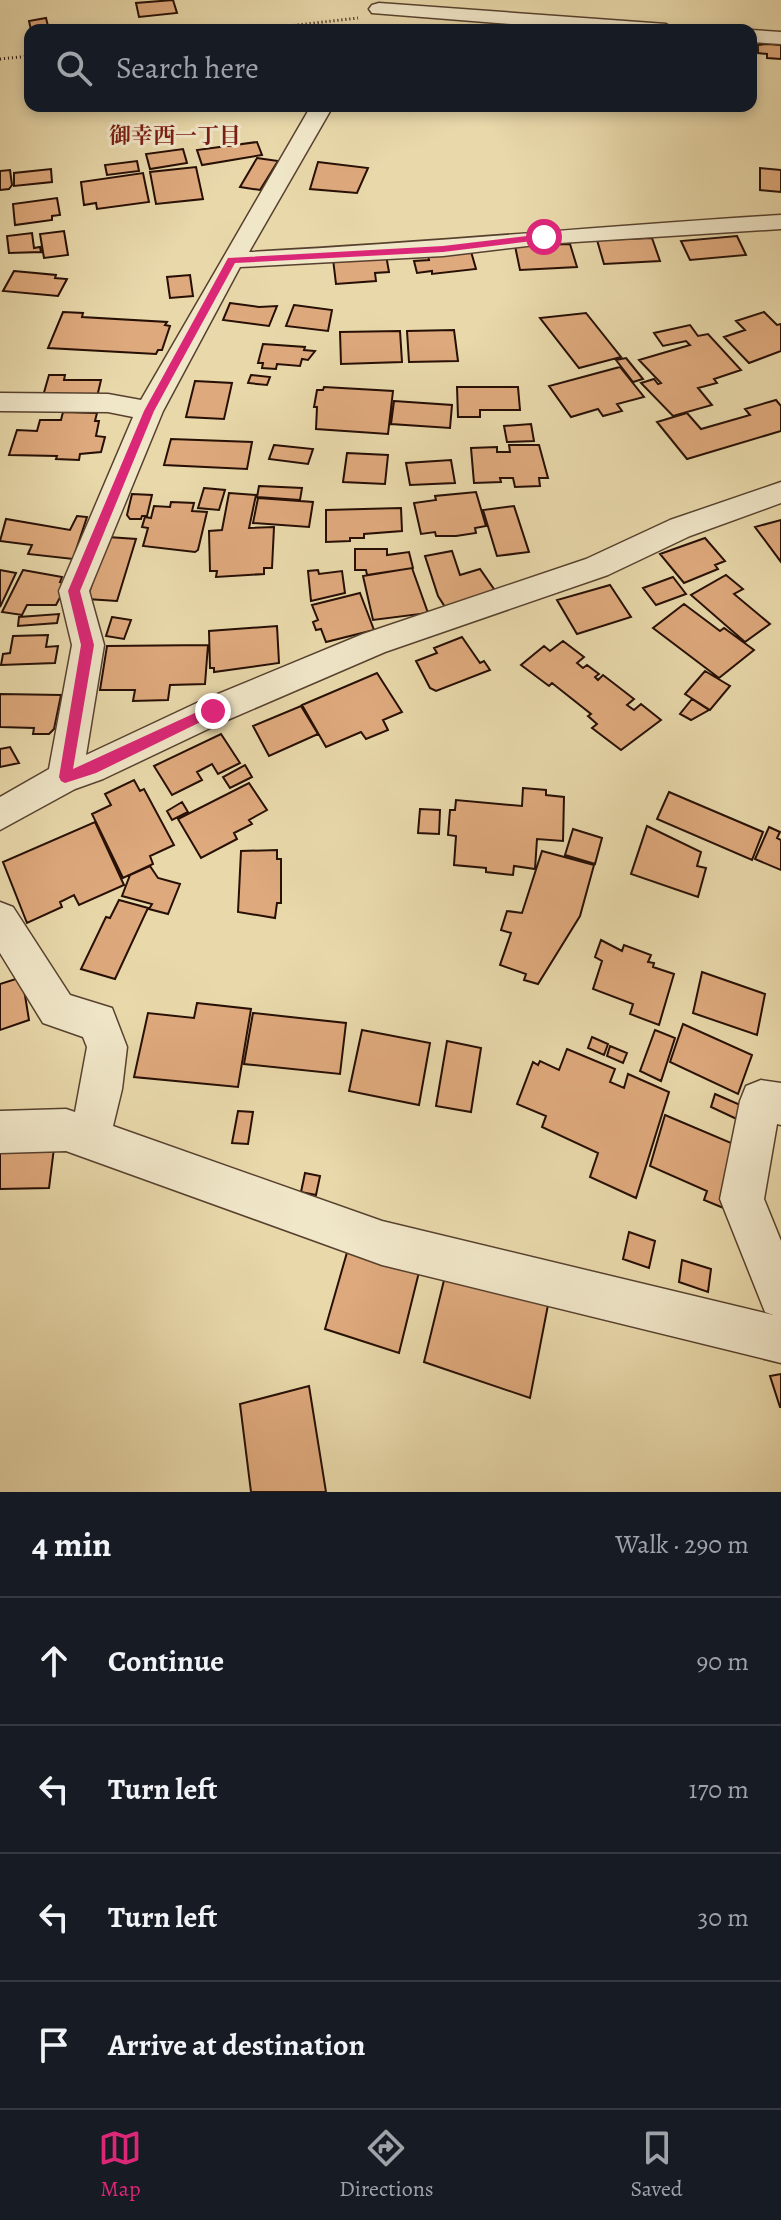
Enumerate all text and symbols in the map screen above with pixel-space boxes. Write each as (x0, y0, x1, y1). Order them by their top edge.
search box (24, 24, 757, 112)
icon: search (52, 46, 96, 90)
text: Search here (116, 48, 259, 88)
district label: 御幸西一丁目 (109, 121, 241, 151)
route start (526, 219, 562, 255)
route end (195, 693, 231, 729)
text: 4 min (32, 1521, 111, 1568)
text: Walk · 290 m (615, 1527, 749, 1562)
icon: ahead (32, 1639, 76, 1683)
text: Continue (108, 1641, 224, 1681)
text: 90 m (697, 1644, 749, 1679)
icon: left (32, 1767, 76, 1811)
text: Turn left (108, 1769, 217, 1809)
text: 170 m (689, 1772, 749, 1807)
icon: left (32, 1895, 76, 1939)
text: Turn left (108, 1897, 217, 1937)
text: 30 m (698, 1900, 749, 1935)
icon: arrive (32, 2023, 76, 2067)
text: Arrive at destination (108, 2025, 365, 2065)
tab: Map (98, 2126, 142, 2204)
tab: Directions (339, 2126, 434, 2204)
tab: Saved (630, 2126, 683, 2204)

